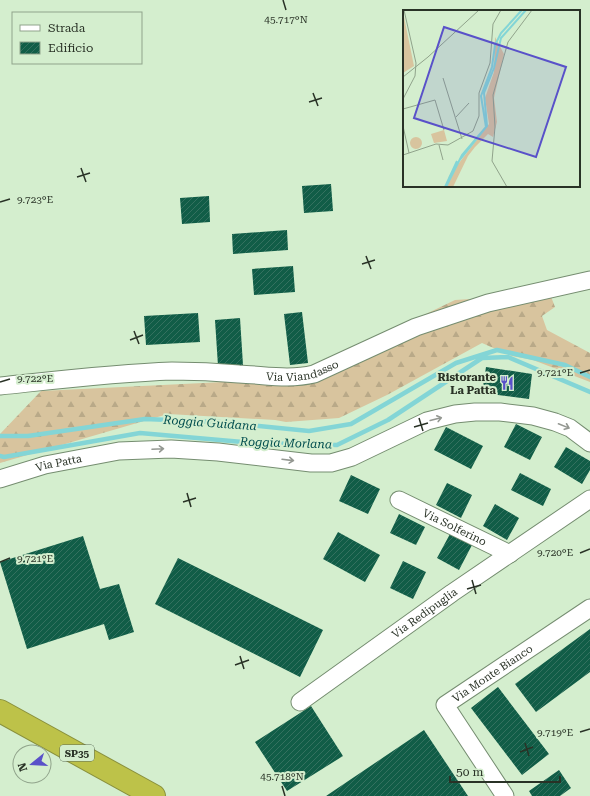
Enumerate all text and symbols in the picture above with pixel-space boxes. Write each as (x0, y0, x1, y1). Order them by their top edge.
inset map (403, 10, 580, 187)
legend (12, 12, 142, 64)
text: 45.717°N (264, 14, 308, 25)
text: Strada (48, 21, 86, 35)
text: Edificio (48, 41, 93, 55)
text: 9.723°E (17, 194, 53, 205)
street label: Via Viandasso (266, 357, 341, 383)
text: 9.721°E (537, 367, 573, 378)
place label: Ristorante La Patta (438, 371, 497, 397)
text: 9.722°E (17, 373, 53, 384)
restaurant icon: Ristorante La Patta (499, 375, 515, 391)
water label: Roggia Guidana (162, 413, 257, 433)
one-way arrow (429, 414, 442, 422)
one-way arrow (557, 422, 569, 430)
water label: Roggia Morlana (239, 434, 332, 452)
one-way arrow (151, 446, 164, 453)
street label: Via Patta (34, 452, 83, 474)
one-way arrow (281, 456, 294, 464)
street label: Via Solferino (421, 506, 489, 548)
text: 9.720°E (537, 547, 573, 558)
text: 9.721°E (17, 553, 53, 564)
street label: Via Redipuglia (389, 585, 460, 641)
street label: Via Monte Bianco (450, 642, 535, 705)
text: 9.719°E (537, 727, 573, 738)
north arrow (12, 744, 52, 784)
road number: SP35 (60, 745, 94, 761)
scale bar (450, 758, 560, 784)
text: N (15, 760, 30, 773)
text: 50 m (456, 765, 483, 779)
text: 45.718°N (260, 771, 304, 782)

